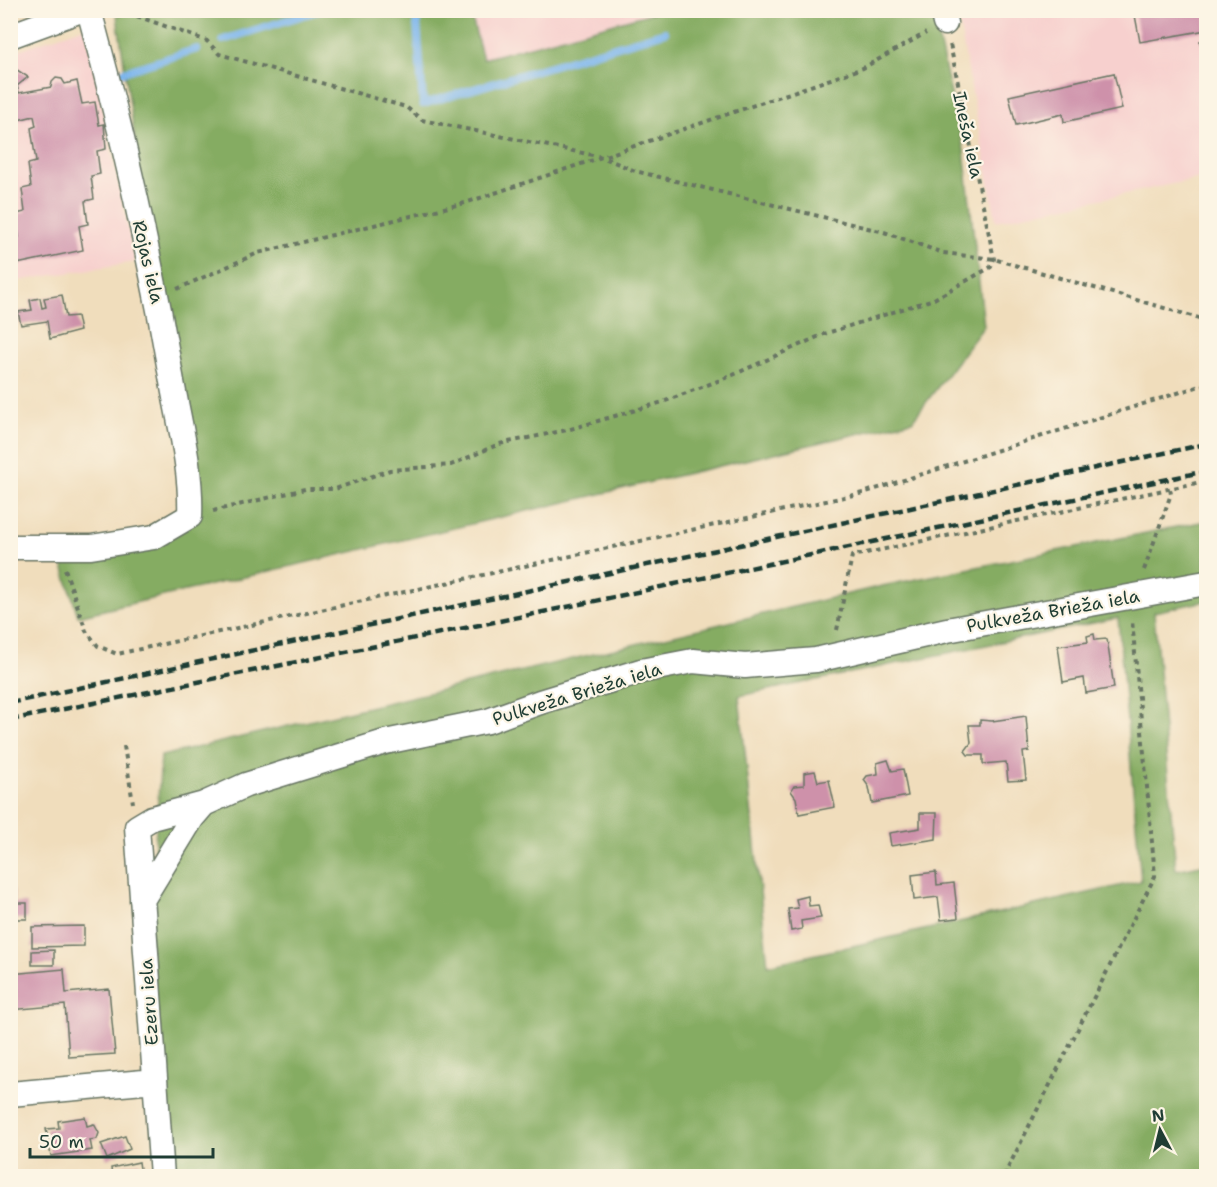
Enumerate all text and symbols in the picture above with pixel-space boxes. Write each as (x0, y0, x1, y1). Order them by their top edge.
street label: Ineša iela (947, 90, 989, 180)
street label: Rojas iela (127, 218, 169, 306)
street label: Pulkveža Brieža iela (964, 584, 1142, 638)
street label: Pulkveža Brieža iela (490, 657, 664, 731)
street label: Ezeru iela (134, 958, 164, 1046)
north arrow (1130, 1100, 1190, 1160)
text: N (1151, 1104, 1166, 1127)
scale bar (30, 1121, 213, 1159)
text: 50 m (39, 1130, 84, 1154)

